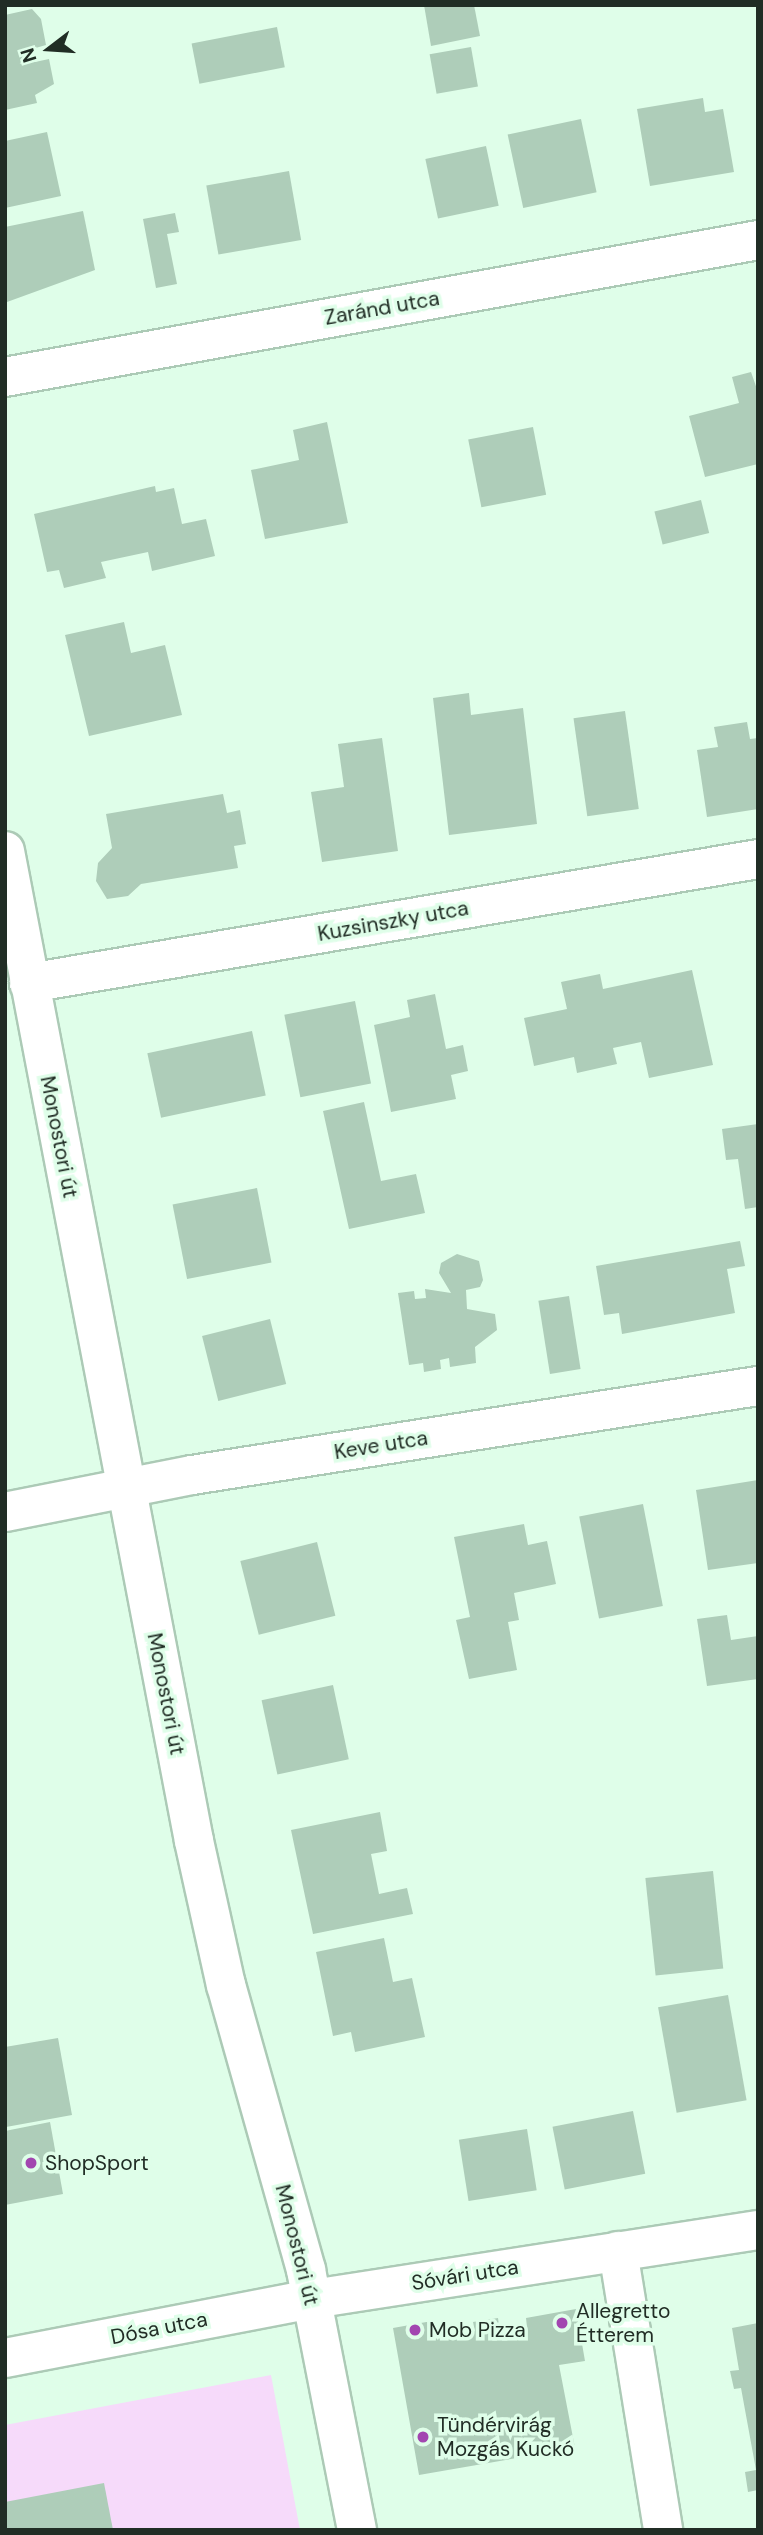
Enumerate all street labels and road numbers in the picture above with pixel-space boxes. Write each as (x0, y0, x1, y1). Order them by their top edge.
street label: Zaránd utca (323, 286, 441, 330)
street label: Kuzsinszky utca (316, 895, 470, 947)
street label: Monostori út (35, 1074, 83, 1200)
street label: Keve utca (332, 1425, 430, 1465)
street label: Monostori út (142, 1631, 190, 1757)
street label: Monostori út (270, 2182, 324, 2308)
street label: Sóvári utca (410, 2254, 520, 2296)
street label: Dósa utca (109, 2306, 209, 2350)

